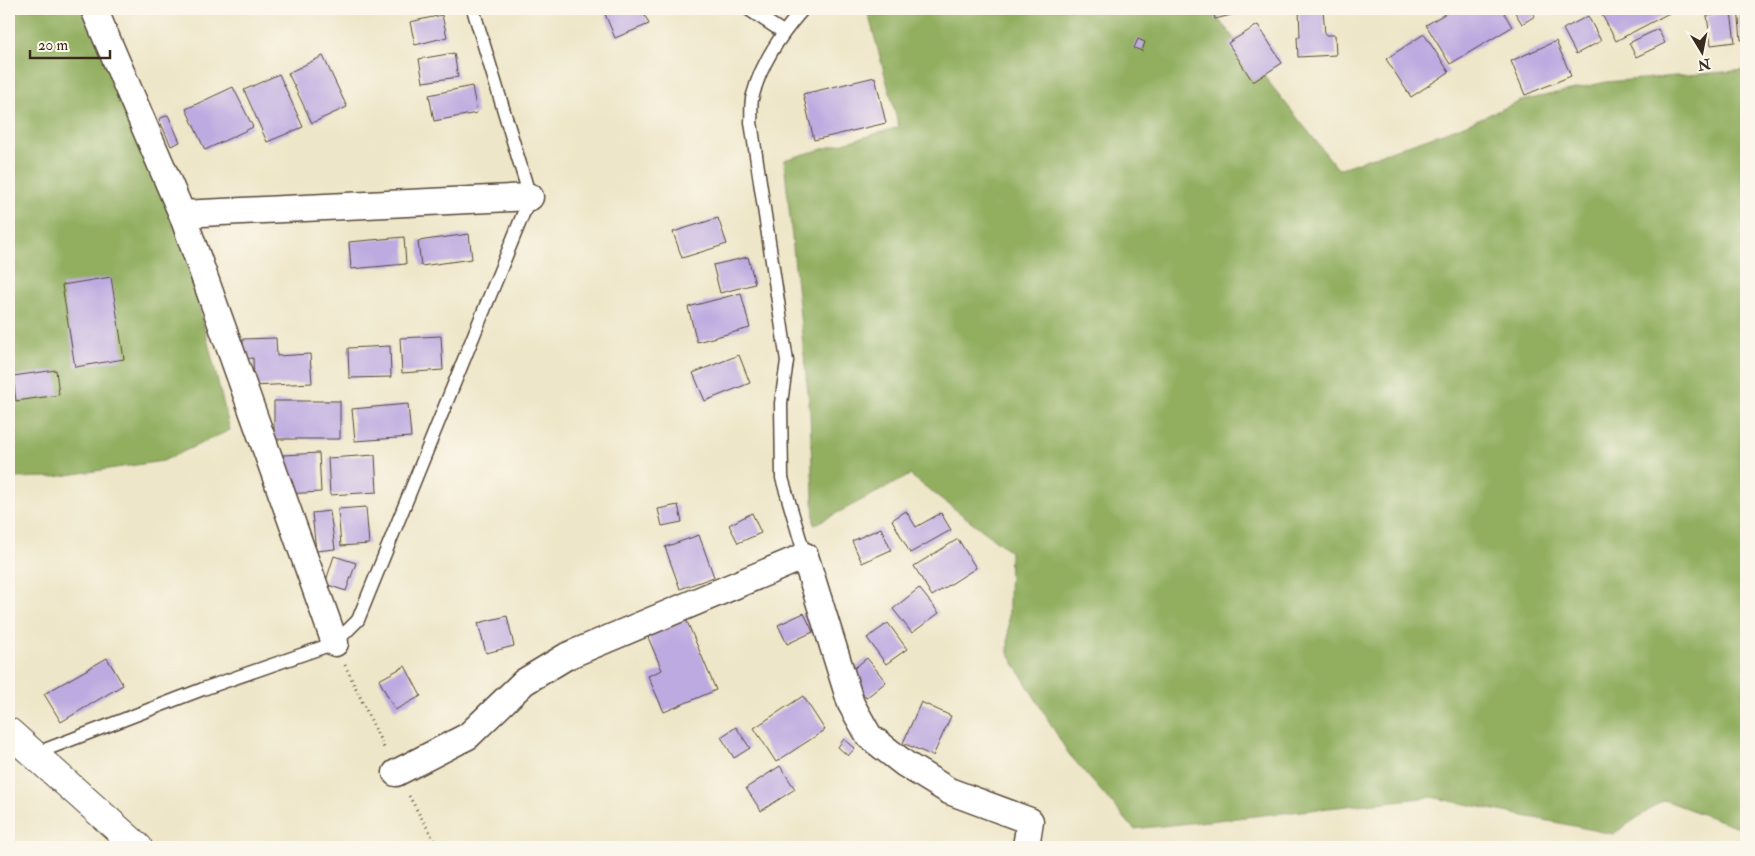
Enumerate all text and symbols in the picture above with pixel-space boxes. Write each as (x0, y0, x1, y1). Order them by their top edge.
scale bar (30, 28, 110, 60)
north arrow (1678, 28, 1728, 78)
text: 20 m (38, 36, 68, 55)
text: N (1696, 55, 1713, 74)

